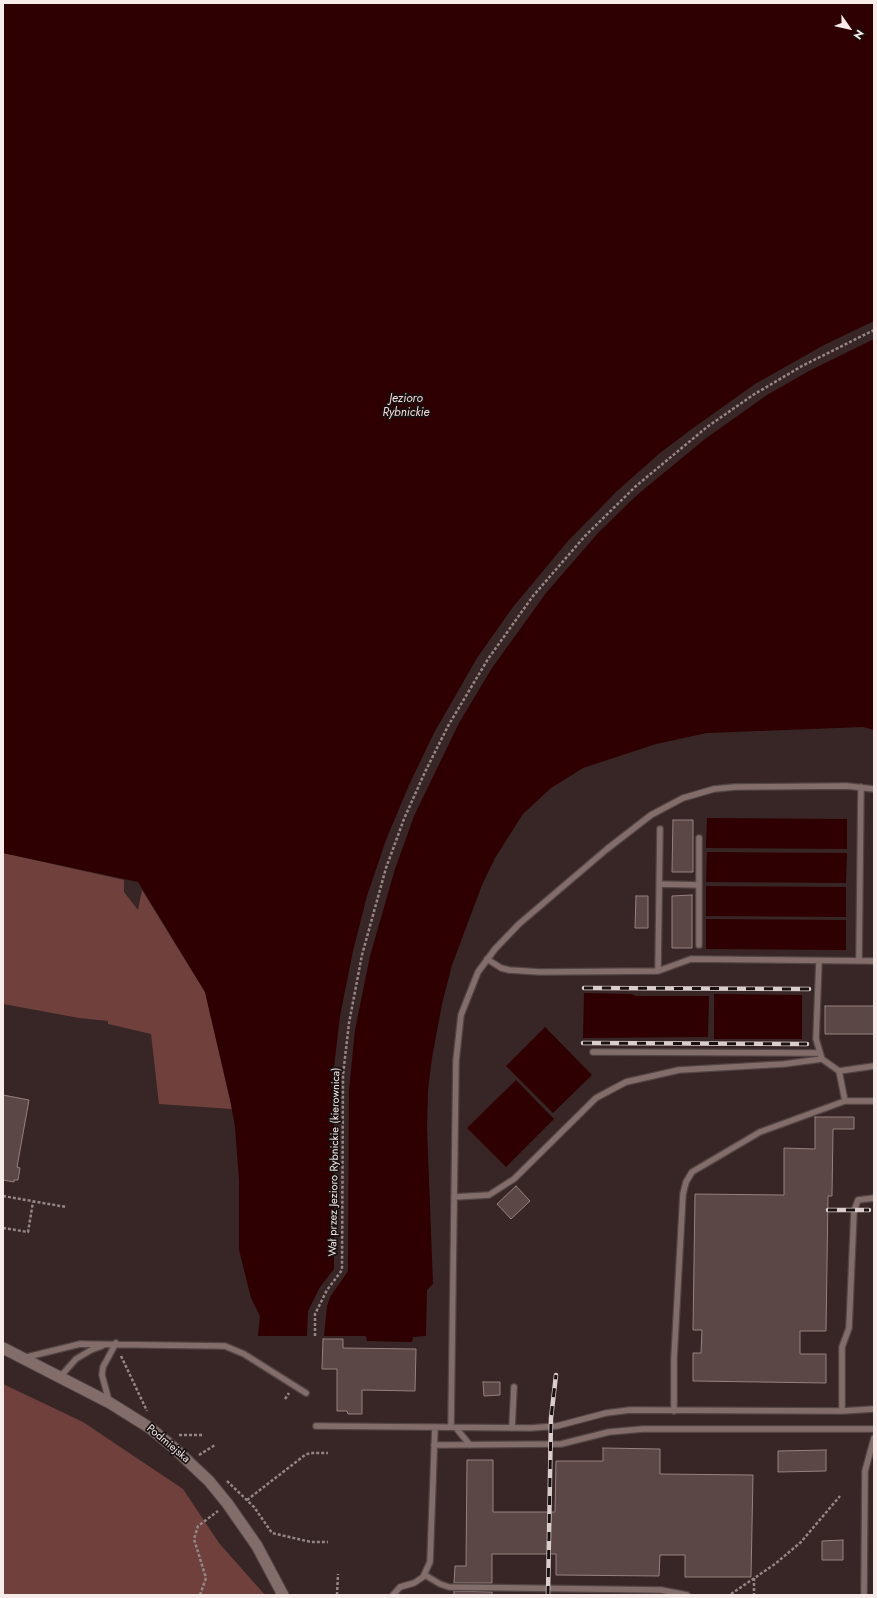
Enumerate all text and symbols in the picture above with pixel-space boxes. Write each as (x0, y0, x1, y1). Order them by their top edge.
north arrow (829, 8, 869, 48)
text: N (850, 27, 868, 43)
water label: Jezioro Rybnickie (382, 392, 430, 420)
street label: Wał przez Jezioro Rybnickie (kierownica) (327, 1067, 343, 1257)
street label: Podmiejska (144, 1422, 192, 1466)

